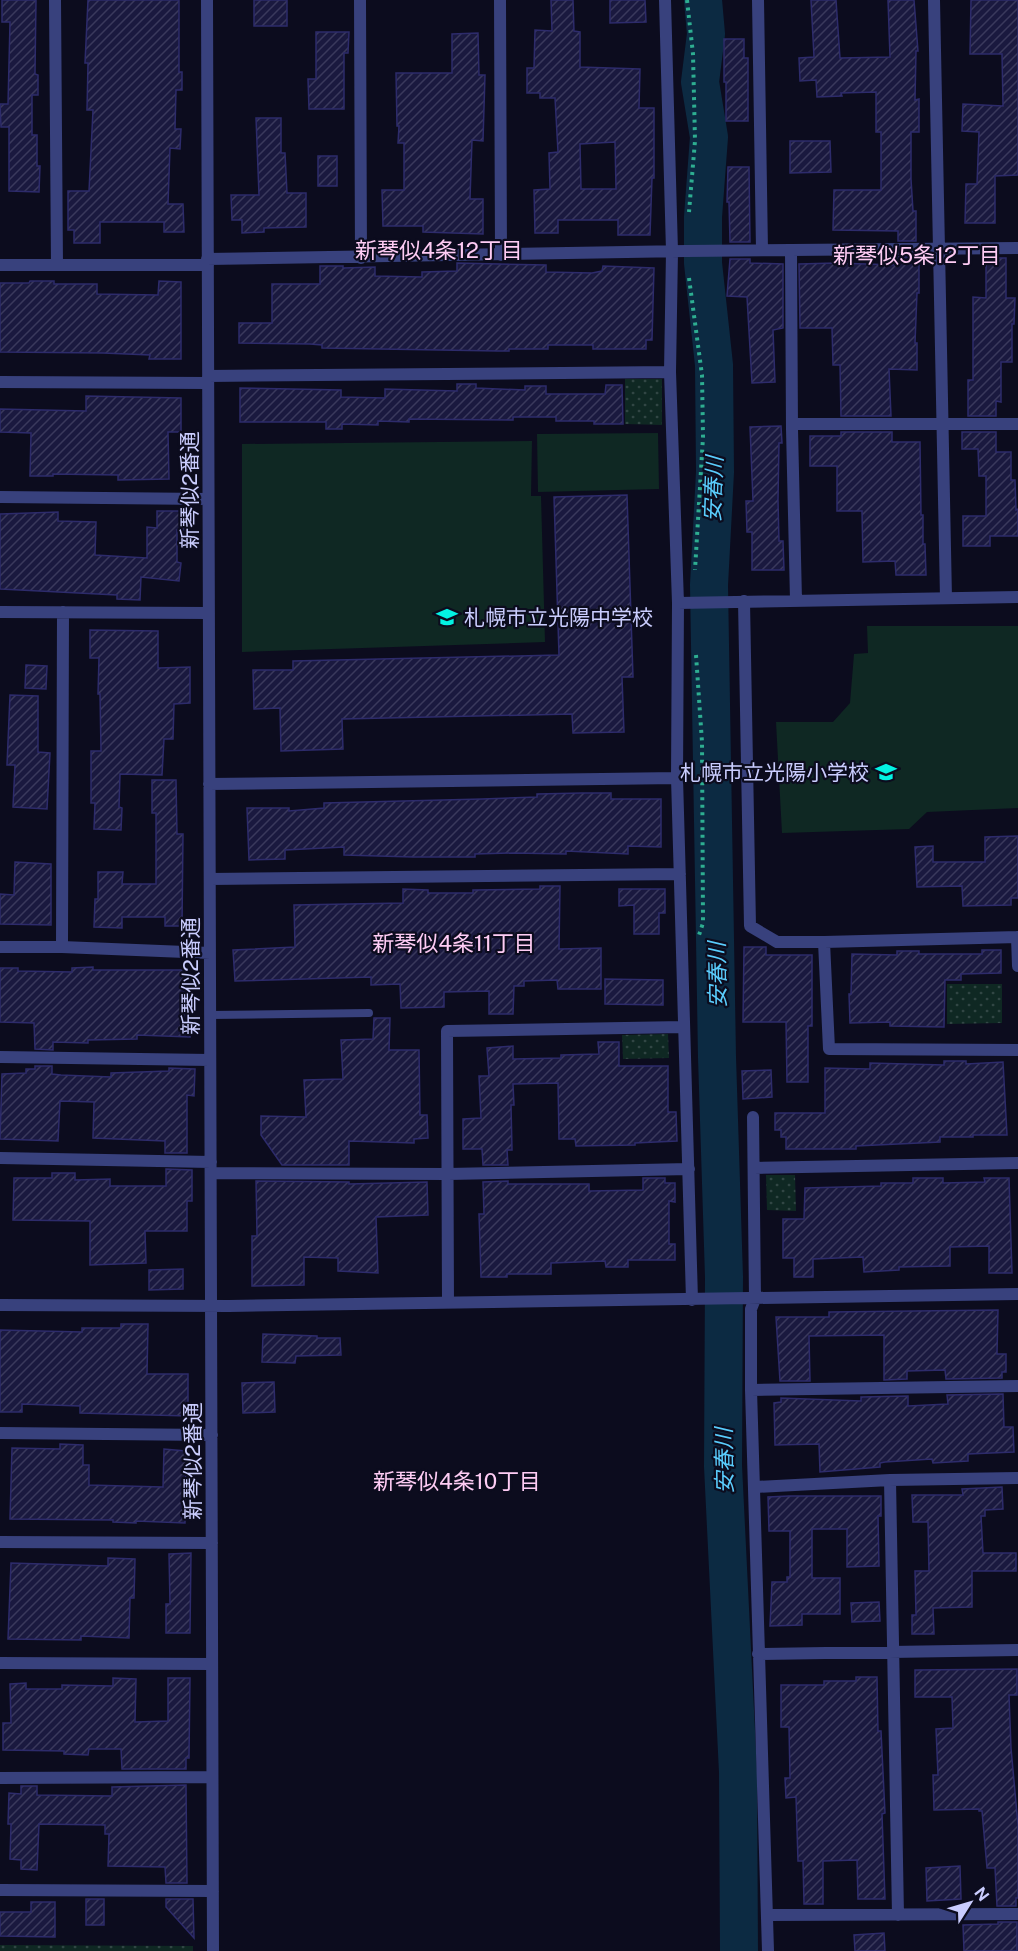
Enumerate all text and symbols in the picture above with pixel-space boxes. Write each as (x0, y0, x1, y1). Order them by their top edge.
district label: 新琴似4条12丁目 (355, 237, 523, 263)
district label: 新琴似5条12丁目 (833, 242, 1001, 268)
street label: 新琴似2番通 (177, 431, 202, 549)
water label: 安春川 (699, 454, 727, 522)
school or university icon: 札幌市立光陽中学校 (435, 605, 459, 629)
place label: 札幌市立光陽中学校 (464, 605, 653, 630)
place label: 札幌市立光陽小学校 (680, 760, 869, 785)
school or university icon: 札幌市立光陽小学校 (874, 760, 898, 784)
street label: 新琴似2番通 (178, 917, 203, 1035)
district label: 新琴似4条11丁目 (372, 930, 536, 956)
water label: 安春川 (703, 940, 731, 1008)
street label: 新琴似2番通 (180, 1402, 205, 1520)
water label: 安春川 (710, 1426, 738, 1494)
district label: 新琴似4条10丁目 (373, 1468, 541, 1494)
north arrow (940, 1873, 1000, 1933)
text: N (970, 1884, 993, 1905)

